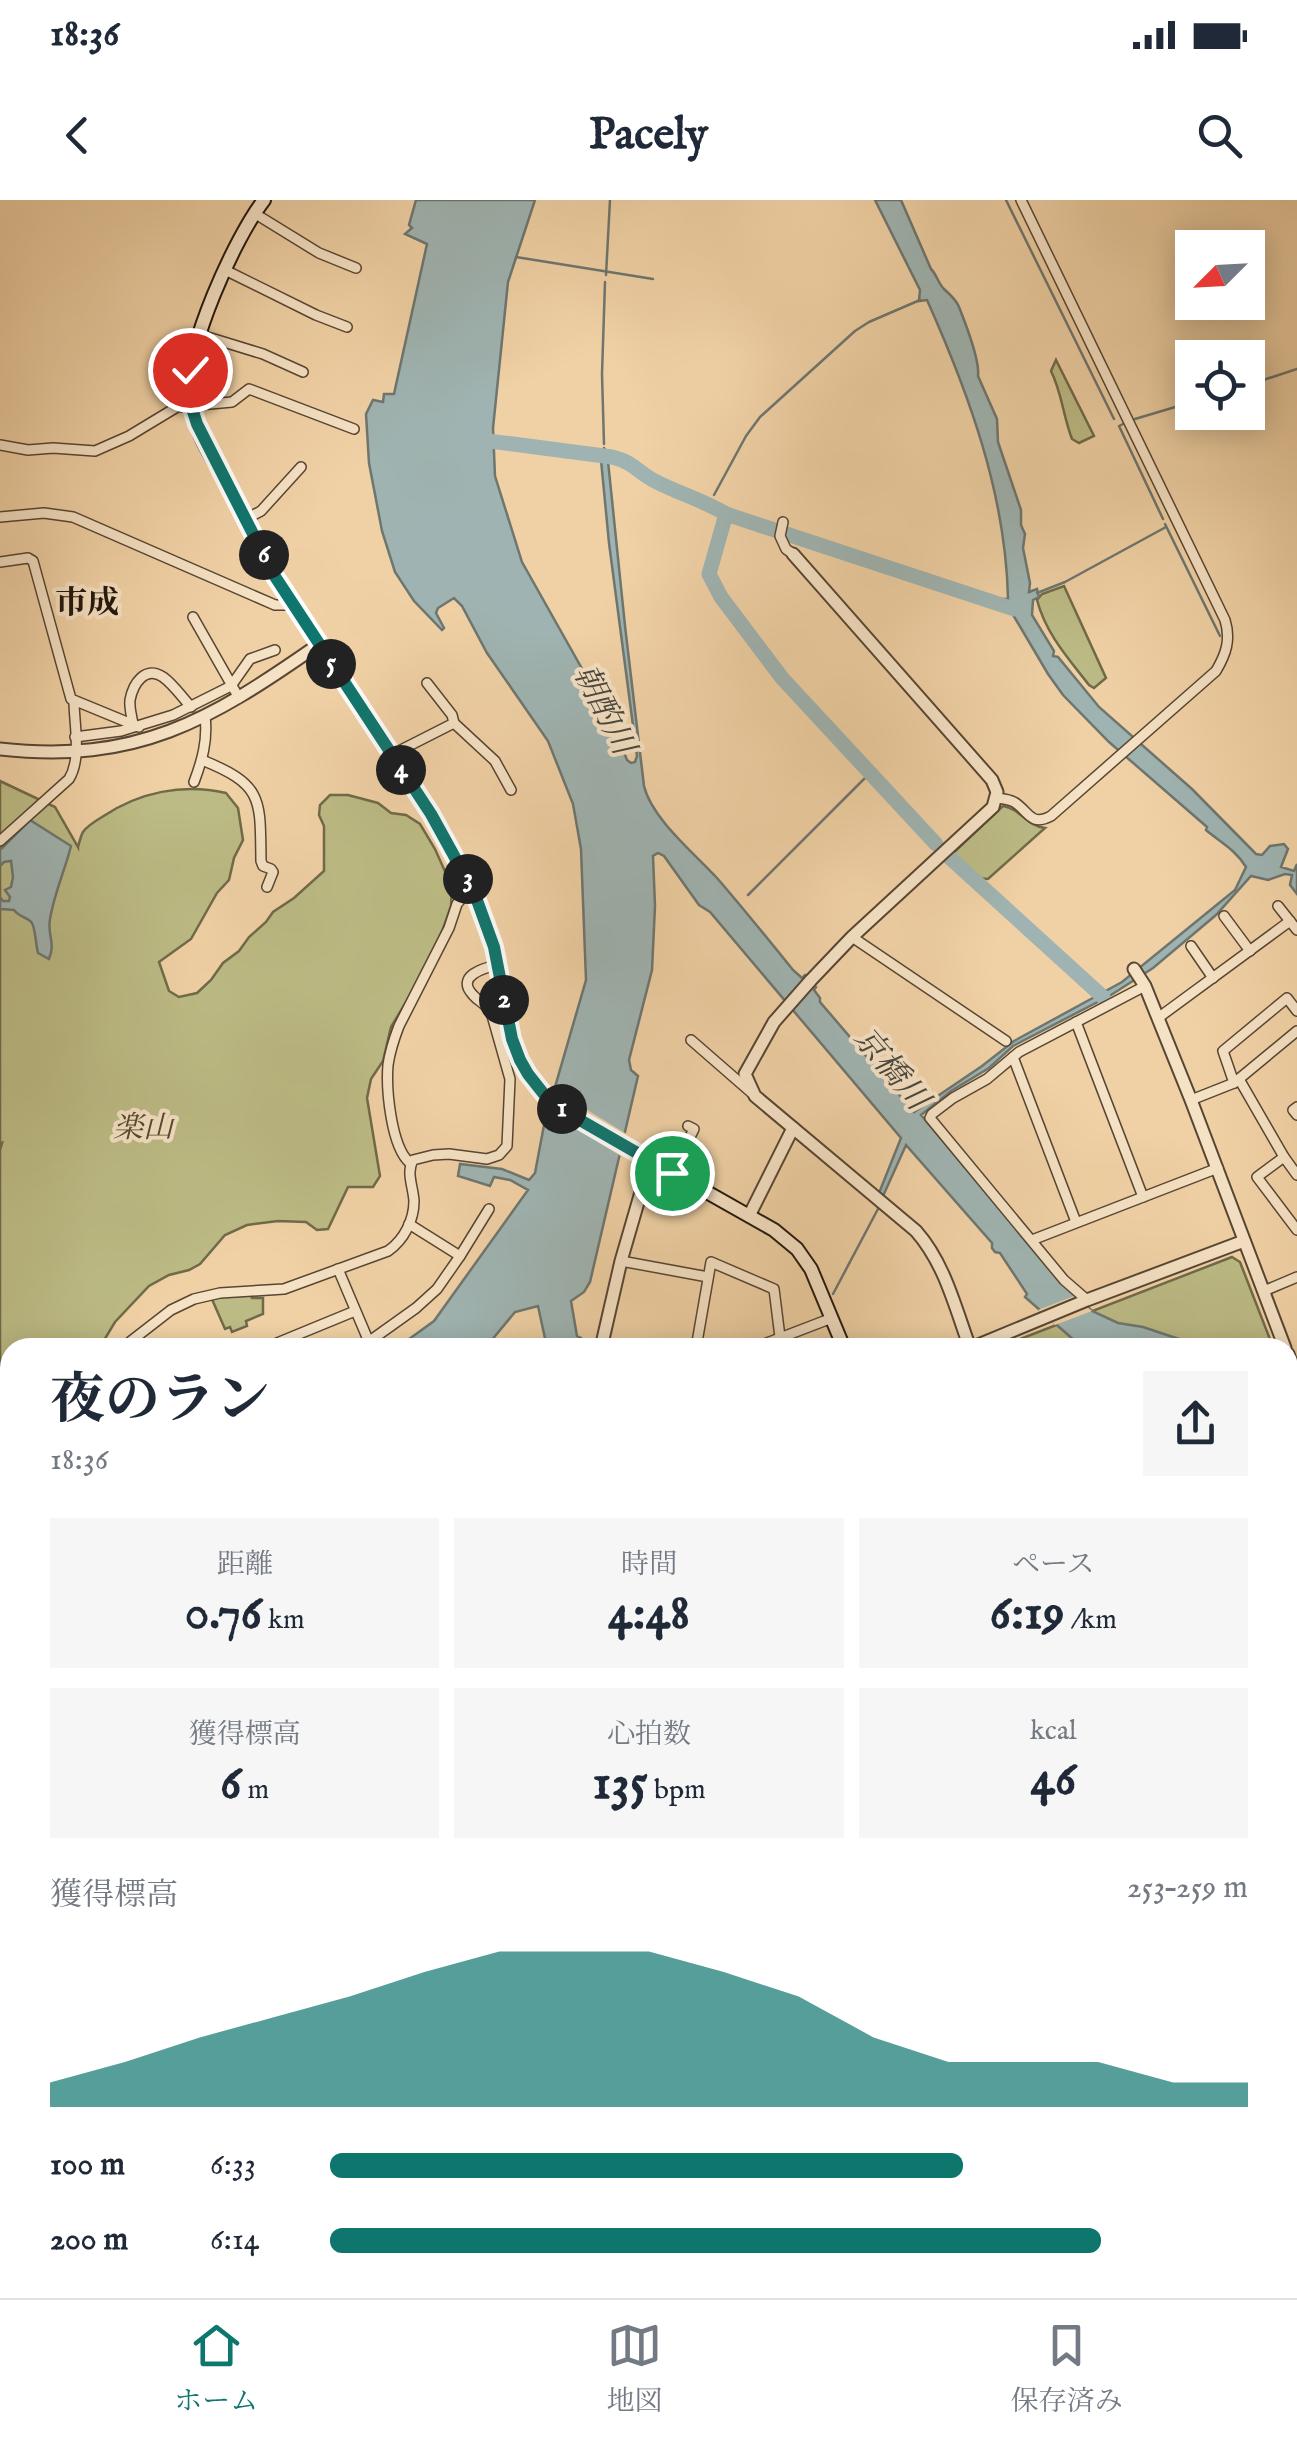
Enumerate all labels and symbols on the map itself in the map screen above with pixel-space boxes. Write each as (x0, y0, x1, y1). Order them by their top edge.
north arrow (1175, 230, 1265, 320)
pin (148, 328, 233, 413)
pin: 6 (239, 530, 289, 580)
district label: 市成 (55, 584, 119, 625)
pin: 5 (306, 639, 356, 689)
water label: 朝酌川 (563, 658, 644, 765)
pin: 4 (376, 745, 426, 795)
pin: 3 (443, 854, 493, 904)
pin: 2 (479, 975, 529, 1025)
water label: 京橋川 (844, 1020, 939, 1122)
pin: 1 (537, 1084, 587, 1134)
park label: 楽山 (113, 1110, 175, 1148)
pin (630, 1131, 715, 1216)

